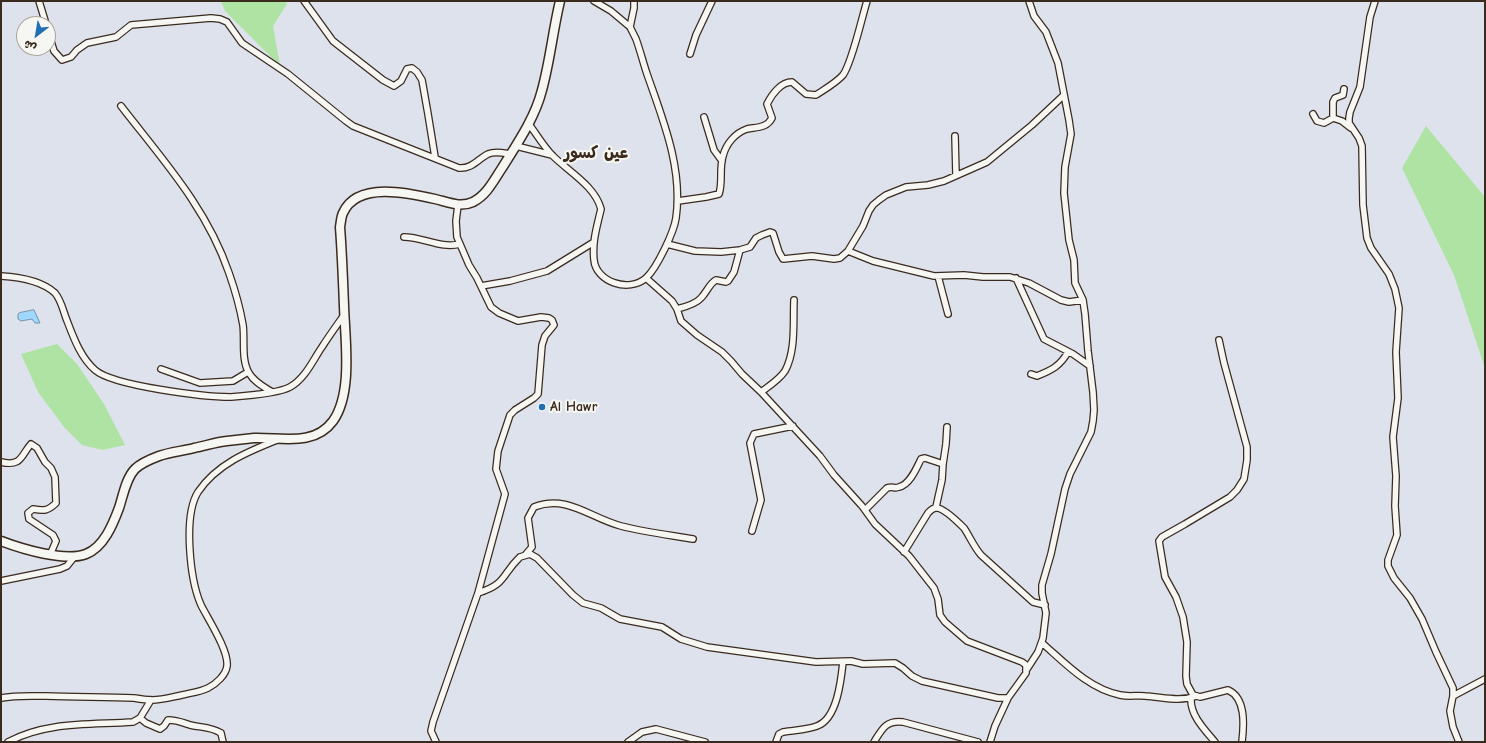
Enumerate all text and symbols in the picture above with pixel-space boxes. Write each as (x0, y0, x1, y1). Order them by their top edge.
north arrow (16, 16, 56, 56)
text: ش (22, 37, 39, 55)
district label: عين كسور (564, 143, 628, 163)
place label: Al Hawr (550, 399, 597, 415)
marker: Al Hawr (537, 402, 547, 412)

